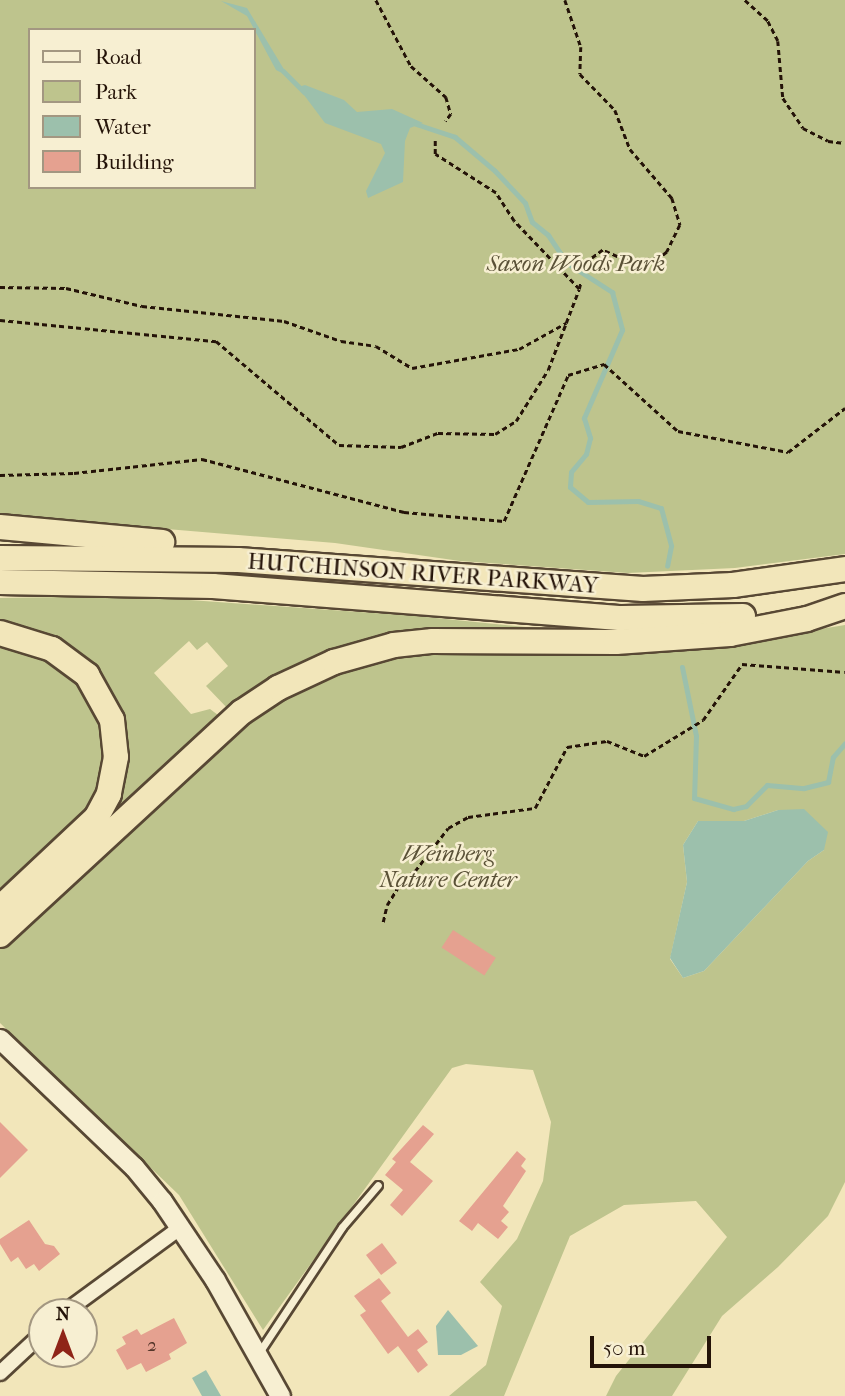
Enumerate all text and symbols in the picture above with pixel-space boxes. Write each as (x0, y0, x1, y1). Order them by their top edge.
legend (28, 28, 256, 189)
text: Road (95, 45, 142, 69)
text: Park (95, 80, 137, 104)
text: Water (95, 115, 151, 139)
text: Building (95, 150, 173, 174)
park label: Saxon Woods Park (487, 250, 665, 278)
street label: HUTCHINSON RIVER PARKWAY (247, 548, 599, 600)
park label: Weinberg Nature Center (379, 840, 517, 894)
north arrow (28, 1298, 98, 1368)
text: N (56, 1303, 70, 1325)
scale bar (593, 1322, 714, 1366)
house number: 2 (147, 1335, 157, 1357)
text: 50 m (603, 1336, 646, 1360)

